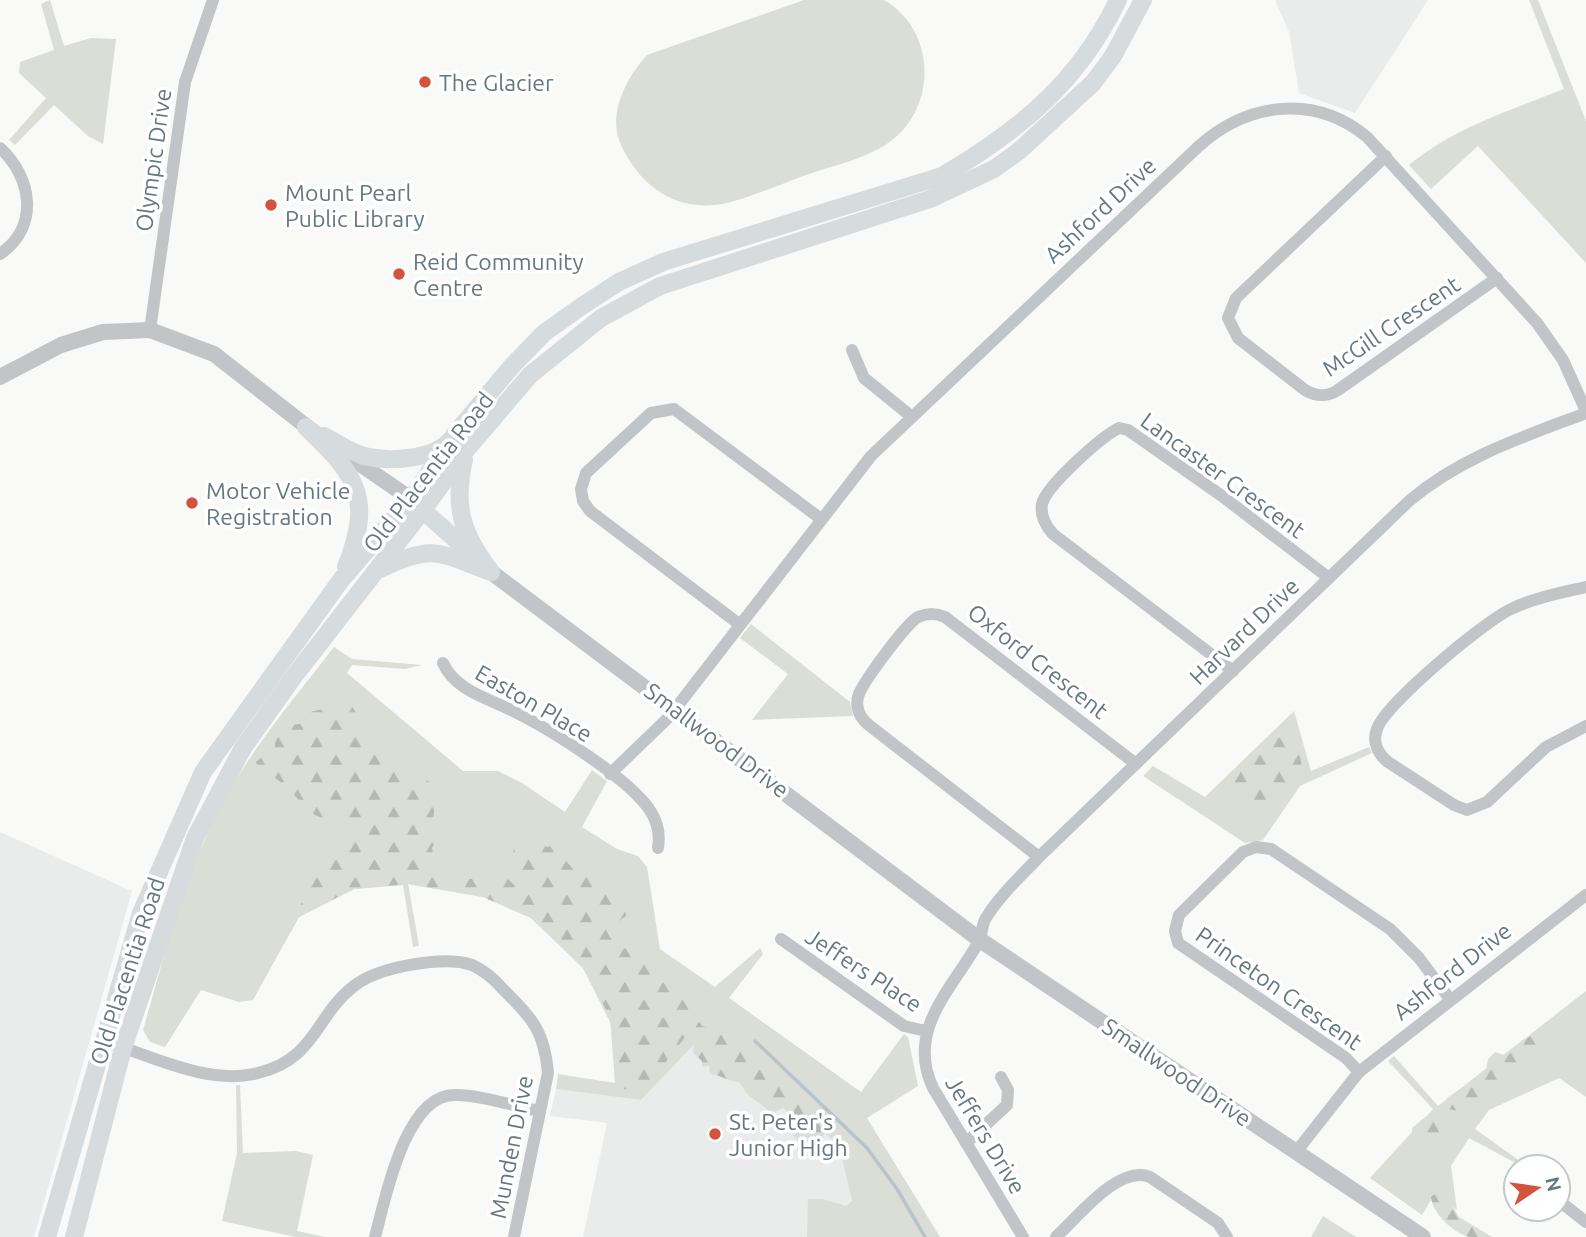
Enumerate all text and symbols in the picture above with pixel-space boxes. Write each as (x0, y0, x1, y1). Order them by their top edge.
place label: The Glacier (439, 70, 554, 95)
marker: The Glacier (417, 74, 433, 90)
street label: Olympic Drive (131, 87, 175, 233)
street label: Ashford Drive (1039, 152, 1161, 268)
place label: Mount Pearl Public Library (285, 180, 425, 231)
marker: Mount Pearl Public Library (263, 197, 279, 213)
place label: Reid Community Centre (413, 249, 584, 300)
marker: Reid Community Centre (391, 266, 407, 282)
street label: McGill Crescent (1318, 271, 1464, 381)
street label: Old Placentia Road (358, 387, 498, 557)
street label: Lancaster Crescent (1136, 407, 1310, 543)
place label: Motor Vehicle Registration (206, 478, 351, 529)
marker: Motor Vehicle Registration (184, 495, 200, 511)
street label: Harvard Drive (1184, 573, 1304, 689)
street label: Oxford Crescent (963, 599, 1113, 723)
street label: Easton Place (471, 660, 597, 746)
street label: Smallwood Drive (640, 678, 794, 802)
street label: Old Placentia Road (85, 874, 169, 1068)
street label: Ashford Drive (1388, 917, 1516, 1025)
street label: Princeton Crescent (1191, 921, 1367, 1055)
street label: Jeffers Place (801, 923, 927, 1017)
street label: Smallwood Drive (1098, 1013, 1256, 1131)
street label: Jeffers Drive (941, 1072, 1031, 1198)
street label: Munden Drive (485, 1073, 537, 1221)
place label: St. Peter's Junior High (729, 1109, 848, 1160)
marker: St. Peter's Junior High (707, 1126, 723, 1142)
north arrow (1502, 1153, 1572, 1223)
text: N (1541, 1175, 1566, 1194)

